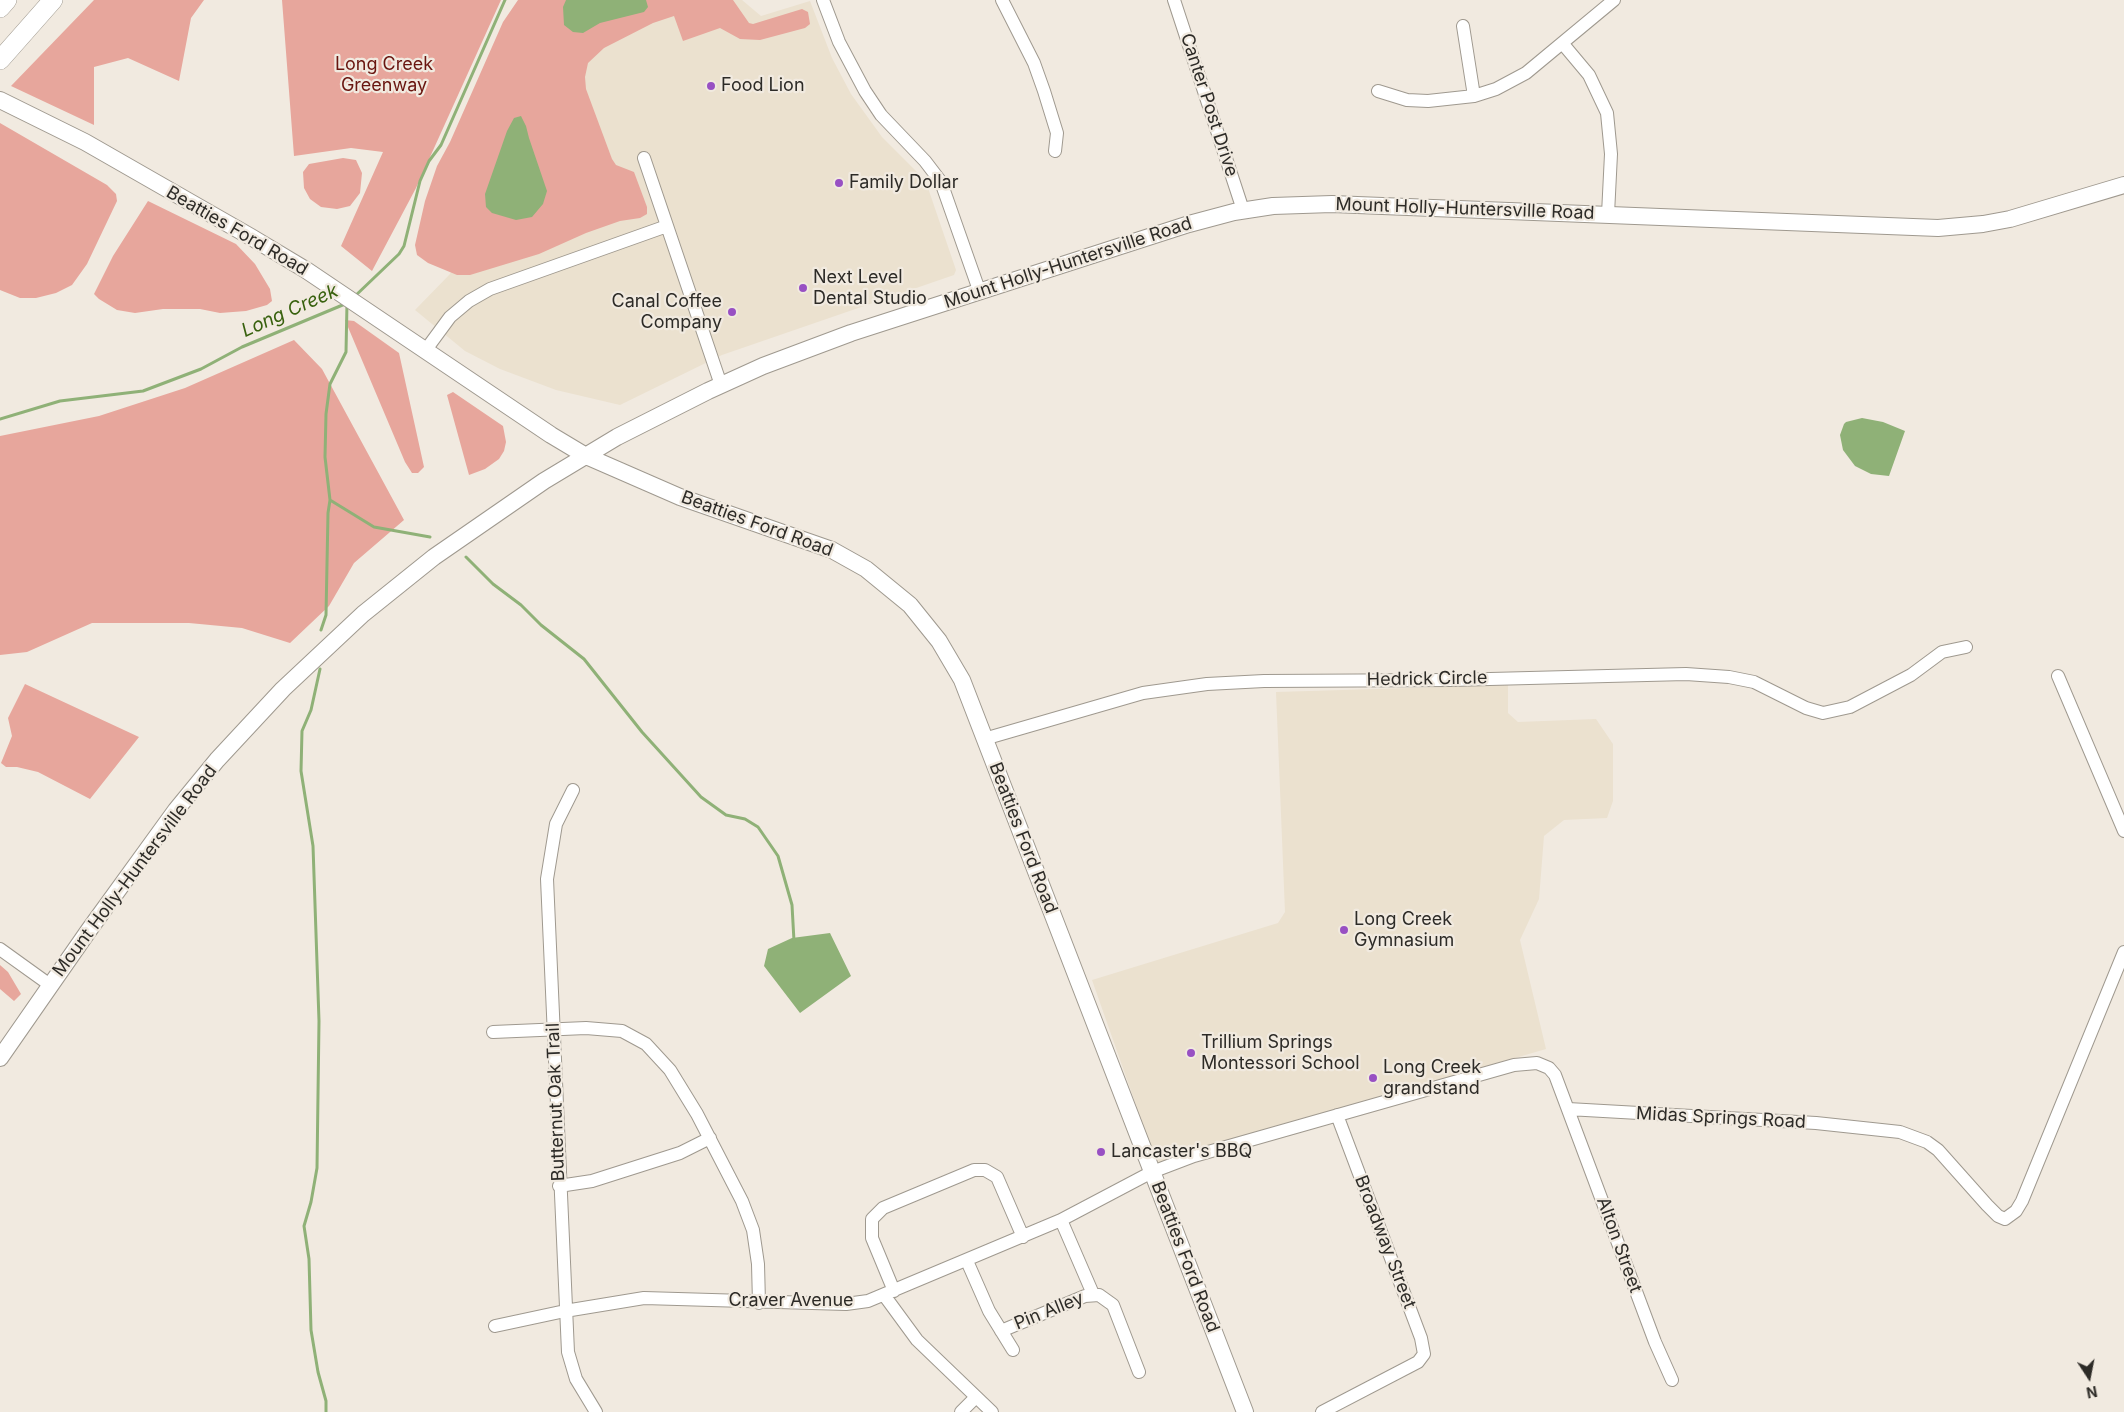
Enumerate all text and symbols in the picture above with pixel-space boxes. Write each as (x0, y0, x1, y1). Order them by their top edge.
street label: Canter Post Drive (1176, 31, 1242, 179)
park label: Long Creek Greenway (335, 54, 433, 96)
place label: Food Lion (721, 75, 805, 97)
marker: Food Lion (705, 80, 717, 92)
place label: Family Dollar (849, 172, 958, 194)
marker: Family Dollar (833, 177, 845, 189)
street label: Beatties Ford Road (162, 182, 312, 280)
street label: Mount Holly-Huntersville Road (1335, 194, 1595, 224)
street label: Mount Holly-Huntersville Road (941, 213, 1195, 313)
place label: Next Level Dental Studio (813, 267, 927, 310)
water label: Long Creek (238, 280, 342, 342)
marker: Next Level Dental Studio (797, 282, 809, 294)
place label: Canal Coffee Company (612, 291, 722, 334)
marker: Canal Coffee Company (726, 306, 738, 318)
street label: Beatties Ford Road (678, 486, 836, 562)
street label: Hedrick Circle (1366, 667, 1488, 691)
street label: Beatties Ford Road (984, 759, 1062, 917)
street label: Mount Holly-Huntersville Road (48, 761, 222, 981)
place label: Long Creek Gymnasium (1354, 909, 1454, 952)
marker: Long Creek Gymnasium (1338, 924, 1350, 936)
street label: Butternut Oak Trail (542, 1022, 570, 1182)
place label: Trillium Springs Montessori School (1201, 1032, 1360, 1074)
marker: Trillium Springs Montessori School (1185, 1047, 1197, 1059)
place label: Long Creek grandstand (1383, 1057, 1481, 1100)
marker: Long Creek grandstand (1367, 1072, 1379, 1084)
street label: Midas Springs Road (1636, 1103, 1806, 1133)
place label: Lancaster's BBQ (1111, 1141, 1252, 1163)
marker: Lancaster's BBQ (1095, 1146, 1107, 1158)
street label: Broadway Street (1350, 1172, 1420, 1312)
street label: Beatties Ford Road (1146, 1178, 1224, 1336)
street label: Alton Street (1592, 1194, 1646, 1296)
street label: Pin Alley (1011, 1287, 1087, 1335)
street label: Craver Avenue (728, 1290, 854, 1312)
north arrow (2064, 1352, 2114, 1402)
text: N (2085, 1383, 2099, 1402)

